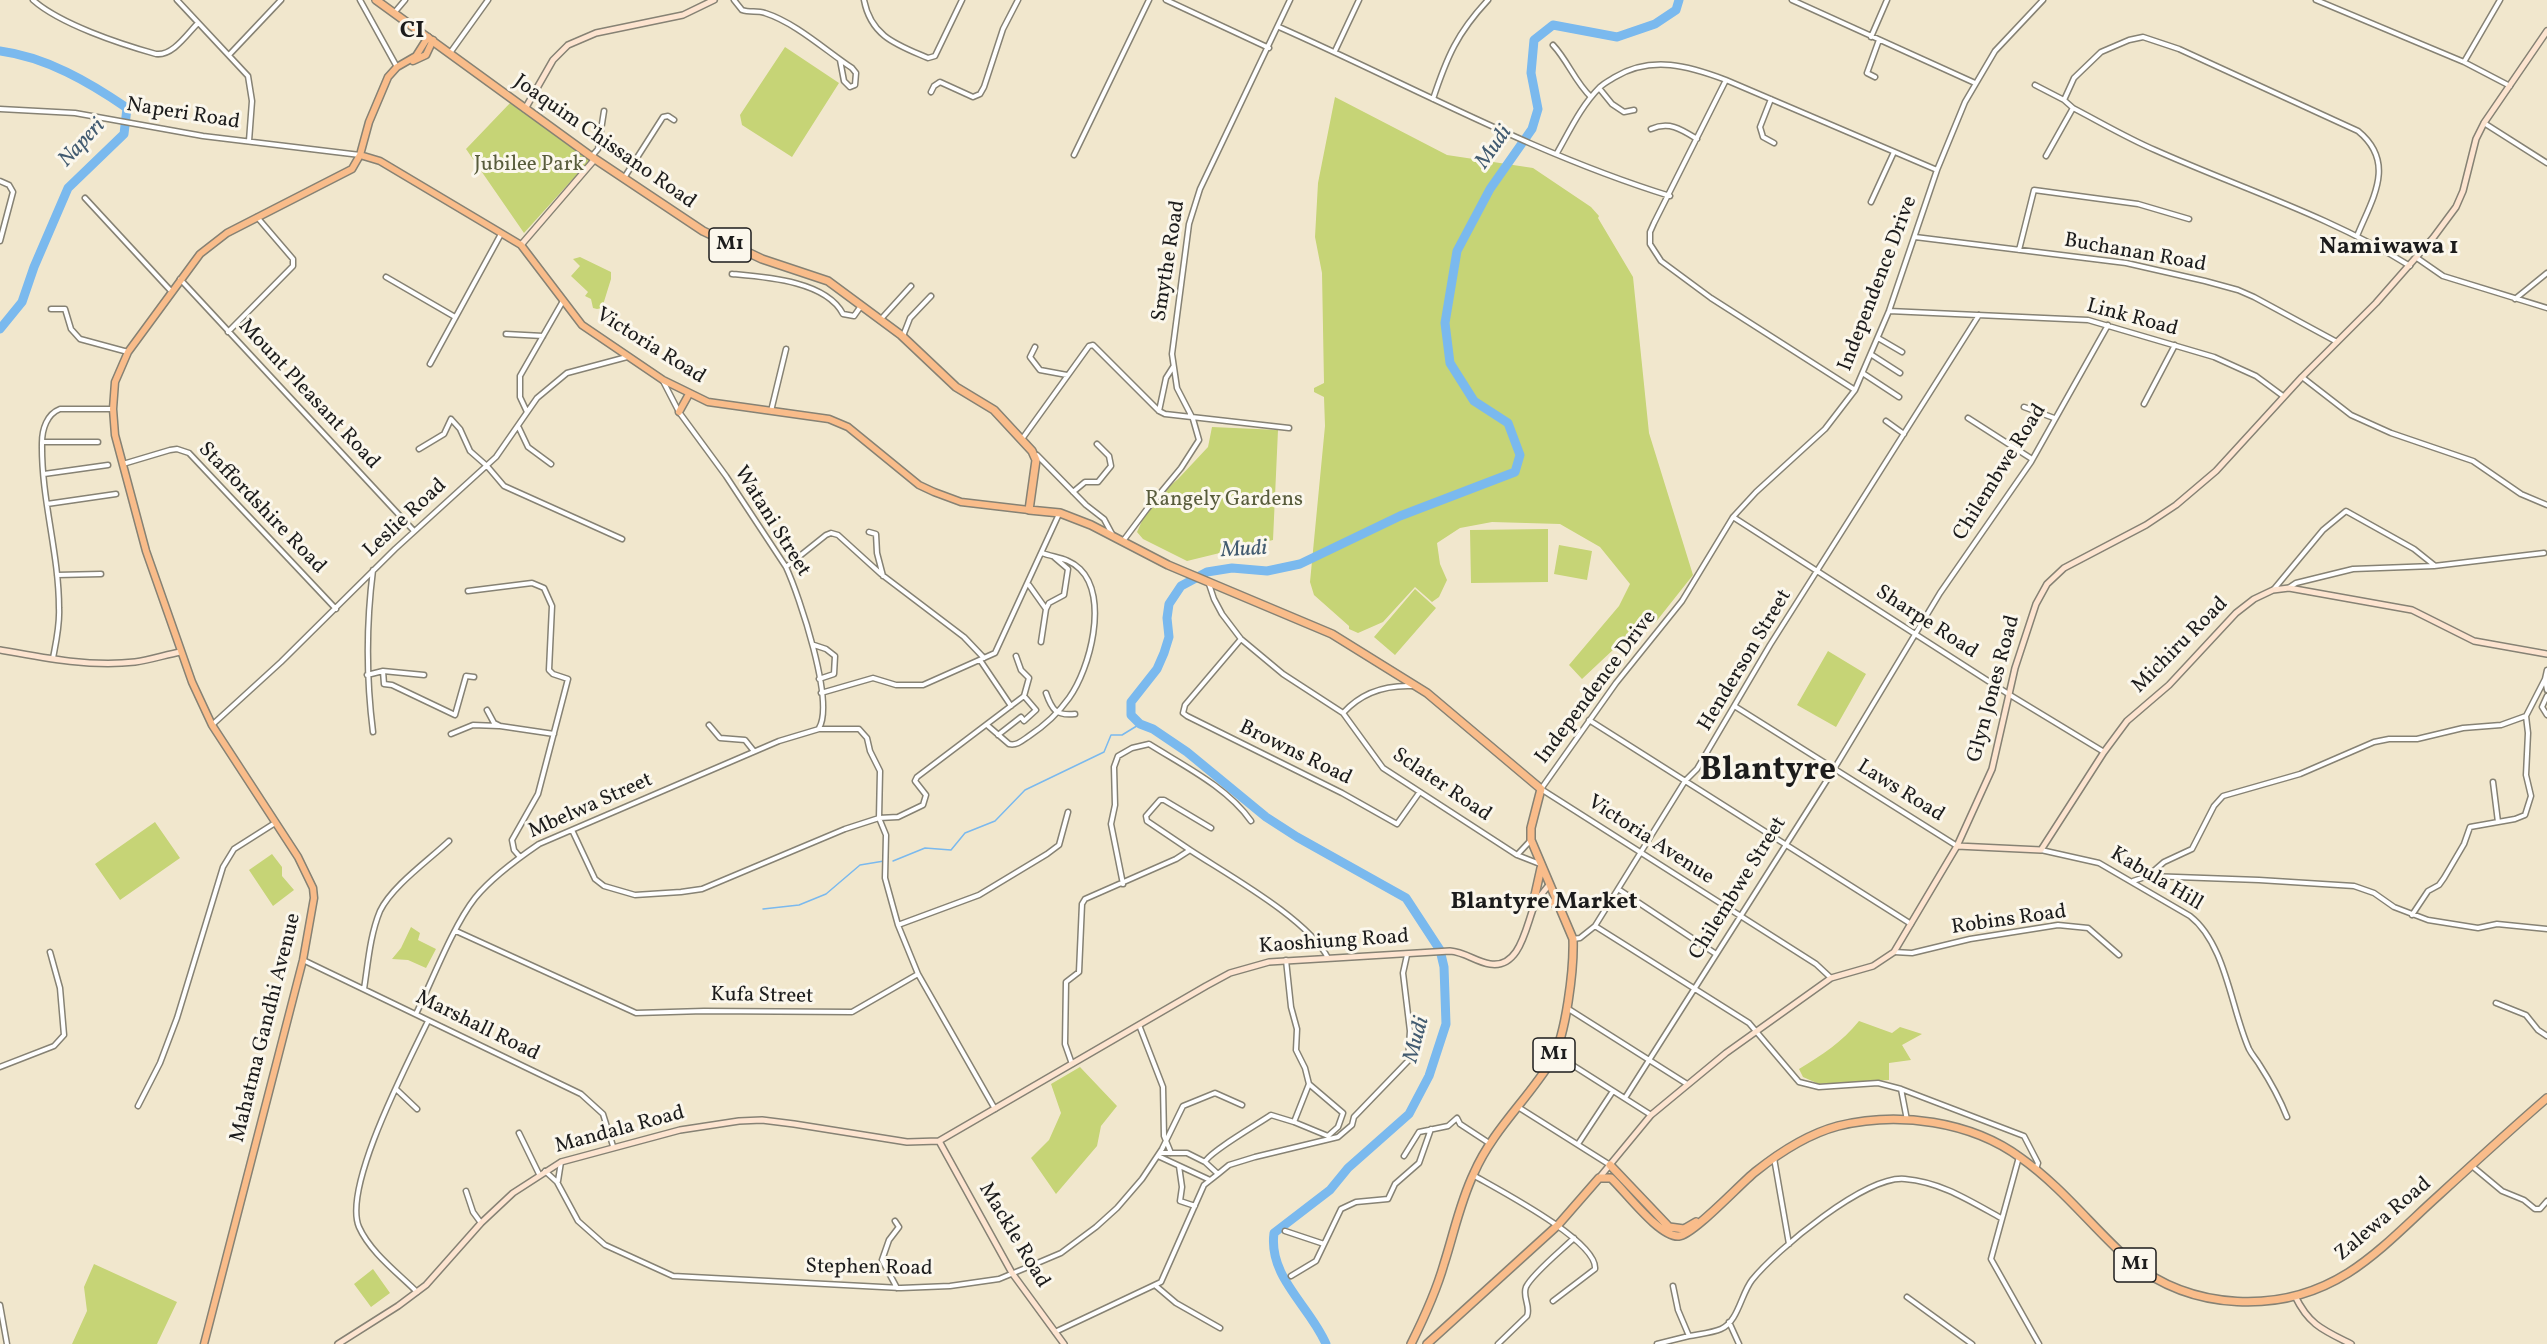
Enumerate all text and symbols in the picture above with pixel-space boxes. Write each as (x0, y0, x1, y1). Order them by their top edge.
district label: CI (400, 19, 424, 47)
street label: Joaquim Chissano Road (508, 70, 700, 216)
street label: Naperi Road (124, 94, 242, 136)
water label: Naperi (54, 114, 112, 174)
water label: Mudi (1471, 122, 1519, 174)
park label: Jubilee Park (474, 153, 584, 179)
street label: Independence Drive (1834, 193, 1924, 375)
street label: Smythe Road (1148, 199, 1192, 323)
road number: M1 (709, 228, 751, 262)
street label: Buchanan Road (2062, 229, 2208, 279)
district label: Namiwawa 1 (2319, 235, 2459, 263)
street label: Link Road (2083, 295, 2181, 343)
street label: Victoria Road (590, 303, 710, 391)
street label: Mount Pleasant Road (232, 315, 384, 475)
street label: Chilembwe Road (1949, 400, 2053, 546)
street label: Staffordshire Road (192, 438, 330, 580)
street label: Watani Street (727, 462, 815, 582)
street label: Leslie Road (359, 474, 453, 564)
park label: Rangely Gardens (1145, 488, 1303, 514)
water label: Mudi (1220, 537, 1268, 565)
street label: Sharpe Road (1870, 581, 1982, 665)
street label: Henderson Street (1694, 586, 1798, 736)
street label: Michiru Road (2128, 593, 2234, 699)
street label: Independence Drive (1531, 606, 1663, 770)
street label: Glyn Jones Road (1963, 613, 2027, 765)
street label: Browns Road (1235, 716, 1355, 792)
street label: Sclater Road (1387, 744, 1495, 828)
district label: Blantyre (1700, 753, 1836, 793)
street label: Laws Road (1852, 755, 1948, 829)
street label: Mbelwa Street (525, 768, 657, 846)
street label: Victoria Avenue (1582, 791, 1718, 891)
street label: Chilembwe Street (1685, 813, 1793, 965)
street label: Kabula Hill (2105, 843, 2207, 917)
district label: Blantyre Market (1450, 890, 1638, 918)
street label: Robins Road (1950, 900, 2068, 942)
street label: Mahatma Gandhi Avenue (226, 911, 308, 1145)
street label: Kaoshiung Road (1258, 925, 1410, 961)
street label: Kufa Street (710, 984, 814, 1010)
street label: Marshall Road (411, 986, 543, 1068)
water label: Mudi (1399, 1014, 1437, 1066)
road number: M1 (1533, 1038, 1575, 1072)
street label: Mandala Road (552, 1102, 688, 1160)
street label: Zalewa Road (2331, 1172, 2437, 1268)
street label: Mackle Road (972, 1179, 1054, 1293)
road number: M1 (2114, 1248, 2156, 1282)
street label: Stephen Road (805, 1255, 933, 1283)

